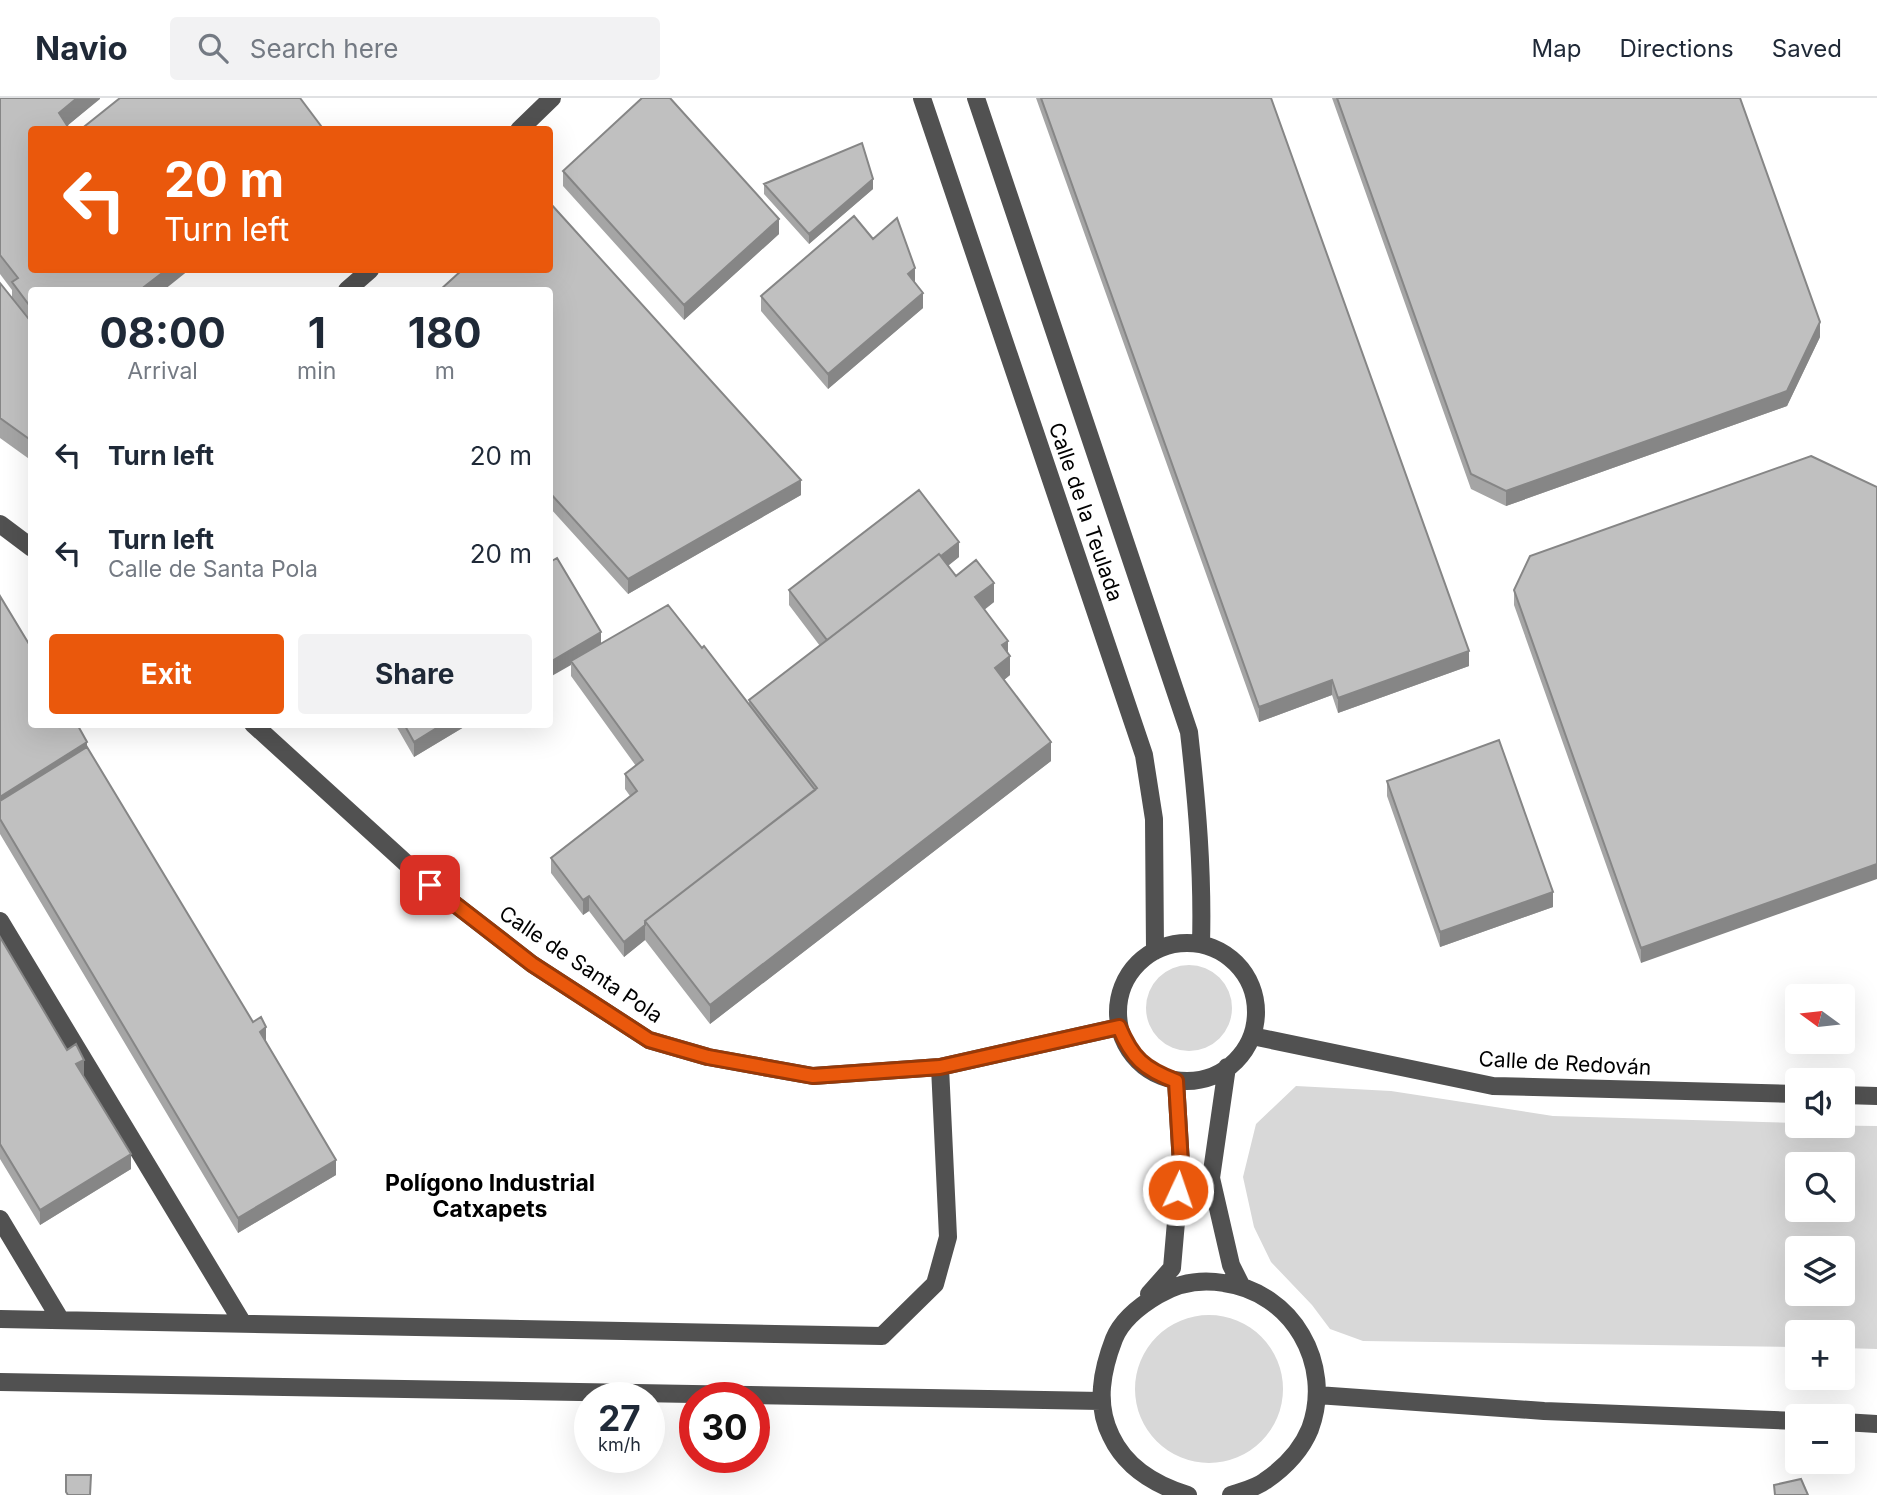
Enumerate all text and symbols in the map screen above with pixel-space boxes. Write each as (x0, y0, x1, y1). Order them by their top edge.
search box (170, 17, 660, 80)
text: Navio (35, 28, 128, 68)
icon: search (194, 29, 232, 67)
text: Search here (250, 33, 398, 64)
text: Map (1532, 34, 1581, 63)
text: Directions (1619, 34, 1734, 63)
text: Saved (1772, 34, 1842, 63)
text: 20 m (164, 150, 284, 209)
icon: left (49, 154, 140, 245)
text: Turn left (164, 210, 289, 249)
text: 08:00 (99, 307, 226, 358)
text: 1 (308, 307, 326, 358)
text: 180 (408, 307, 482, 358)
text: Arrival (127, 357, 198, 385)
text: min (297, 357, 336, 385)
text: m (435, 357, 455, 385)
street label: Calle de la Teulada (1044, 419, 1128, 605)
icon: left (49, 436, 87, 474)
text: Turn left (108, 440, 214, 471)
text: 20 m (470, 440, 532, 471)
text: Turn left (108, 524, 214, 555)
icon: left (49, 534, 87, 572)
text: 20 m (470, 538, 532, 569)
text: Calle de Santa Pola (108, 555, 318, 583)
button: Exit (49, 634, 284, 714)
button: Share (298, 634, 532, 714)
pin (400, 855, 460, 915)
icon: arrive (411, 866, 449, 904)
street label: Calle de Santa Pola (495, 900, 667, 1028)
north arrow (1785, 984, 1855, 1054)
map controls (1785, 984, 1855, 1474)
street label: Calle de Redován (1478, 1046, 1652, 1080)
button: sound (1785, 1068, 1855, 1138)
button: search (1785, 1152, 1855, 1222)
position arrow (1141, 1153, 1215, 1227)
district label: Polígono Industrial Catxapets (385, 1169, 595, 1223)
button: layers (1785, 1236, 1855, 1306)
button: + (1785, 1320, 1855, 1390)
speed limit sign: 30 (679, 1382, 770, 1473)
text: 27 (598, 1397, 641, 1439)
button: − (1785, 1404, 1855, 1474)
text: km/h (598, 1434, 641, 1455)

